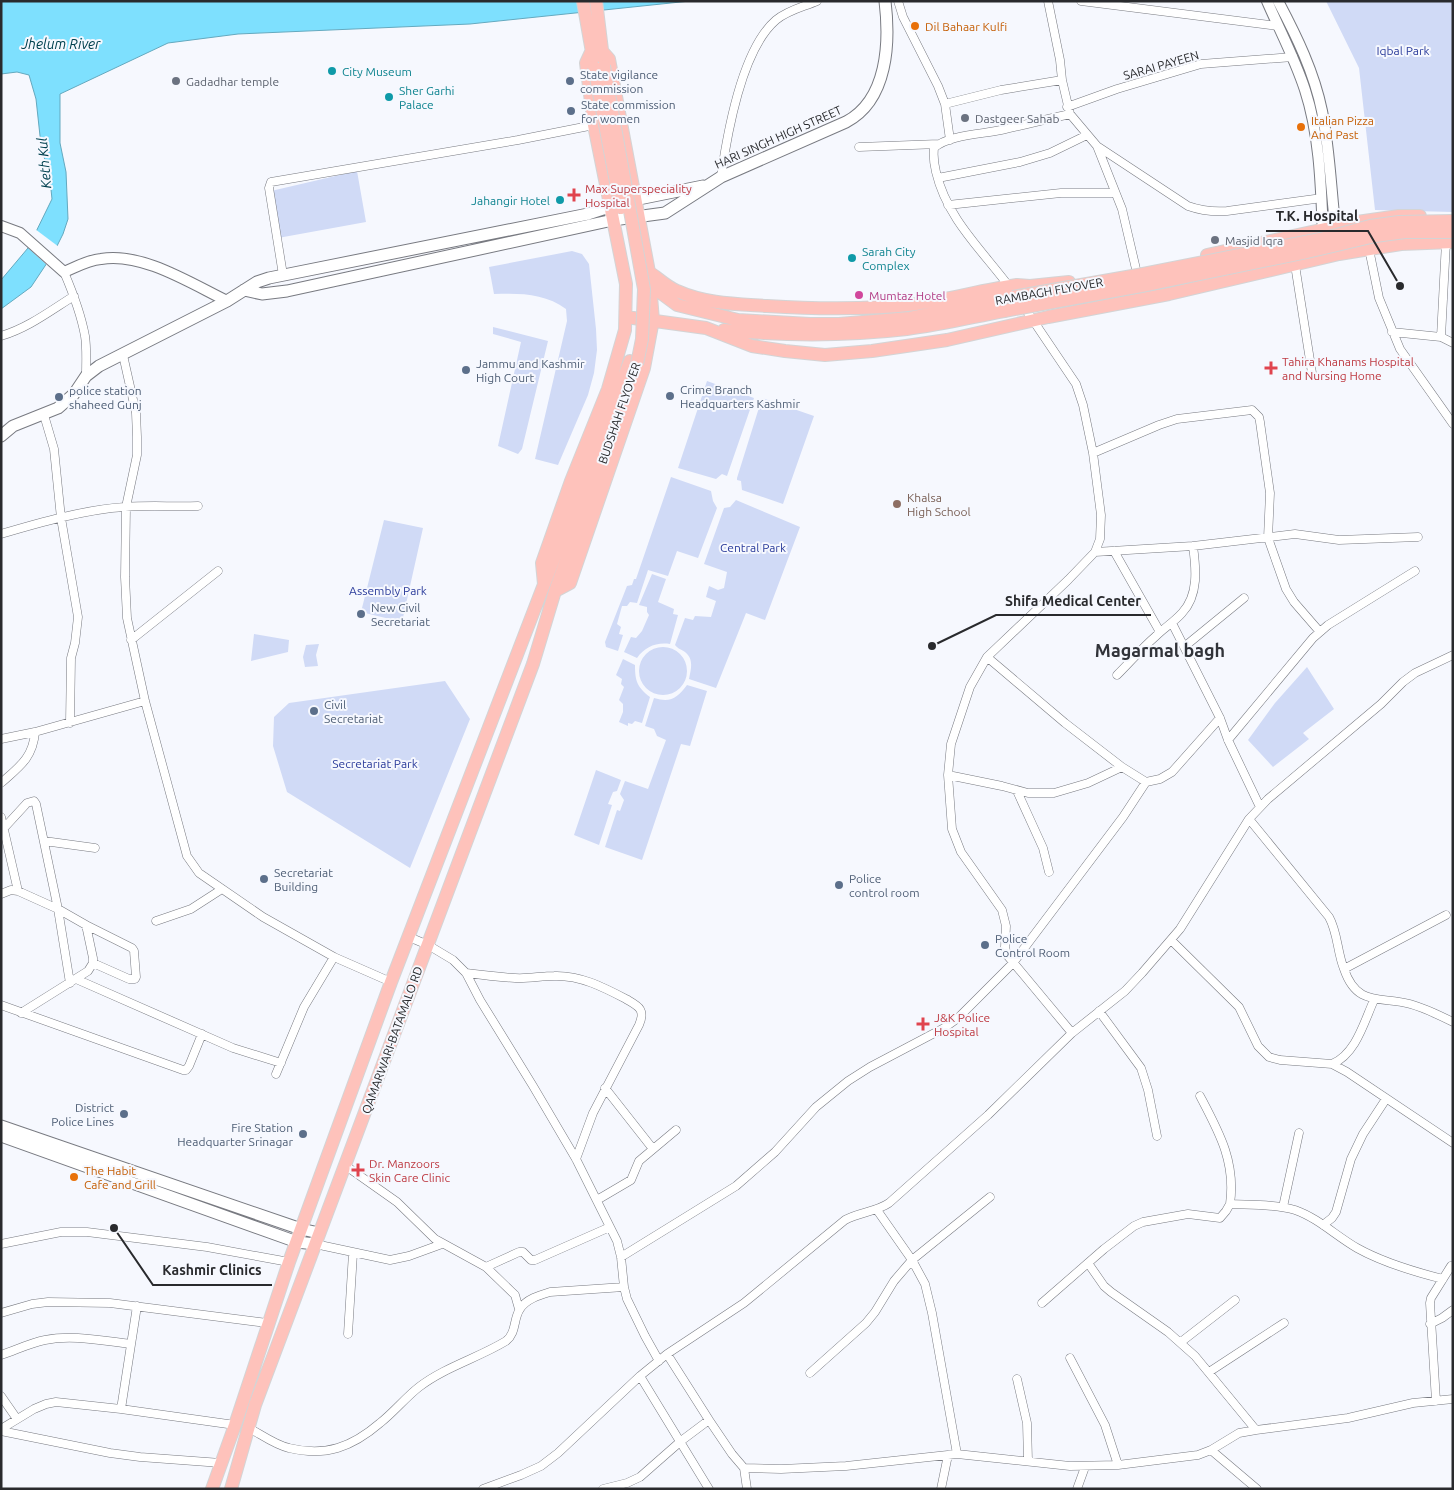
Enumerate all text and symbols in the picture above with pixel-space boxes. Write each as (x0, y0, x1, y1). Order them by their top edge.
marker: Dil Bahaar Kulfi (909, 20, 921, 32)
place label: Dil Bahaar Kulfi (925, 20, 1007, 33)
water label: Jhelum River (21, 36, 101, 52)
park label: Iqbal Park (1376, 44, 1430, 57)
street label: SARAI PAYEEN (1122, 48, 1200, 82)
marker: City Museum (326, 65, 338, 77)
place label: City Museum (342, 65, 412, 78)
place label: State vigilance commission (580, 68, 658, 95)
marker: Gadadhar temple (170, 75, 182, 87)
place label: Gadadhar temple (186, 75, 279, 88)
marker: State vigilance commission (564, 75, 576, 87)
place label: Sher Garhi Palace (399, 84, 455, 111)
marker: Sher Garhi Palace (383, 91, 395, 103)
place label: State commission for women (581, 98, 676, 125)
street label: HARI SINGH HIGH STREET (713, 103, 844, 171)
marker: State commission for women (565, 105, 577, 117)
marker: Dastgeer Sahab (959, 112, 971, 124)
place label: Dastgeer Sahab (975, 112, 1060, 125)
place label: Italian Pizza And Past (1311, 114, 1374, 141)
marker: Italian Pizza And Past (1295, 121, 1307, 133)
water label: Keth Kul (34, 137, 54, 189)
place label: Max Superspeciality Hospital (585, 182, 692, 209)
marker: Max Superspeciality Hospital (567, 188, 581, 202)
place label: Jahangir Hotel (471, 194, 550, 207)
marker: Jahangir Hotel (554, 194, 566, 206)
callout: T.K. Hospital (1266, 202, 1368, 231)
text: T.K. Hospital (1276, 208, 1358, 224)
marker: Masjid Iqra (1209, 234, 1221, 246)
place label: Masjid Iqra (1225, 234, 1283, 247)
place label: Sarah City Complex (862, 245, 916, 272)
marker: Sarah City Complex (846, 252, 858, 264)
street label: RAMBAGH FLYOVER (994, 275, 1104, 307)
marker: Mumtaz Hotel (853, 289, 865, 301)
place label: Mumtaz Hotel (869, 289, 946, 302)
place label: Tahira Khanams Hospital and Nursing Home (1282, 355, 1414, 382)
place label: Jammu and Kashmir High Court (476, 357, 585, 384)
street label: BUDSHAH FLYOVER (595, 360, 643, 466)
marker: Tahira Khanams Hospital and Nursing Home (1264, 361, 1278, 375)
marker: Jammu and Kashmir High Court (460, 364, 472, 376)
place label: Crime Branch Headquarters Kashmir (680, 383, 800, 410)
place label: police station shaheed Gunj (69, 384, 142, 411)
marker: Crime Branch Headquarters Kashmir (664, 390, 676, 402)
marker: police station shaheed Gunj (53, 391, 65, 403)
place label: Khalsa High School (907, 491, 971, 518)
marker: Khalsa High School (891, 498, 903, 510)
park label: Central Park (720, 541, 786, 554)
park label: Assembly Park (349, 584, 427, 597)
callout: Shifa Medical Center (996, 586, 1151, 615)
text: Shifa Medical Center (1005, 593, 1141, 609)
place label: New Civil Secretariat (371, 601, 430, 628)
marker: New Civil Secretariat (355, 608, 367, 620)
district label: Magarmal bagh (1095, 640, 1225, 660)
place label: Civil Secretariat (324, 698, 383, 725)
marker: Civil Secretariat (308, 705, 320, 717)
park label: Secretariat Park (332, 757, 418, 770)
place label: Secretariat Building (274, 866, 333, 893)
place label: Police control room (849, 872, 920, 899)
marker: Secretariat Building (258, 873, 270, 885)
marker: Police control room (833, 879, 845, 891)
place label: Police Control Room (995, 932, 1070, 959)
marker: Police Control Room (979, 939, 991, 951)
street label: QAMARWARI-BATAMALO RD (359, 964, 425, 1116)
place label: J&K Police Hospital (934, 1011, 990, 1038)
marker: J&K Police Hospital (916, 1017, 930, 1031)
place label: District Police Lines (51, 1101, 114, 1128)
marker: District Police Lines (118, 1108, 130, 1120)
place label: Fire Station Headquarter Srinagar (177, 1121, 293, 1148)
marker: Fire Station Headquarter Srinagar (297, 1128, 309, 1140)
place label: Dr. Manzoors Skin Care Clinic (369, 1157, 450, 1184)
marker: Dr. Manzoors Skin Care Clinic (351, 1163, 365, 1177)
place label: The Habit Cafe and Grill (84, 1164, 156, 1191)
marker: The Habit Cafe and Grill (68, 1171, 80, 1183)
callout: Kashmir Clinics (153, 1256, 272, 1285)
text: Kashmir Clinics (162, 1262, 262, 1278)

